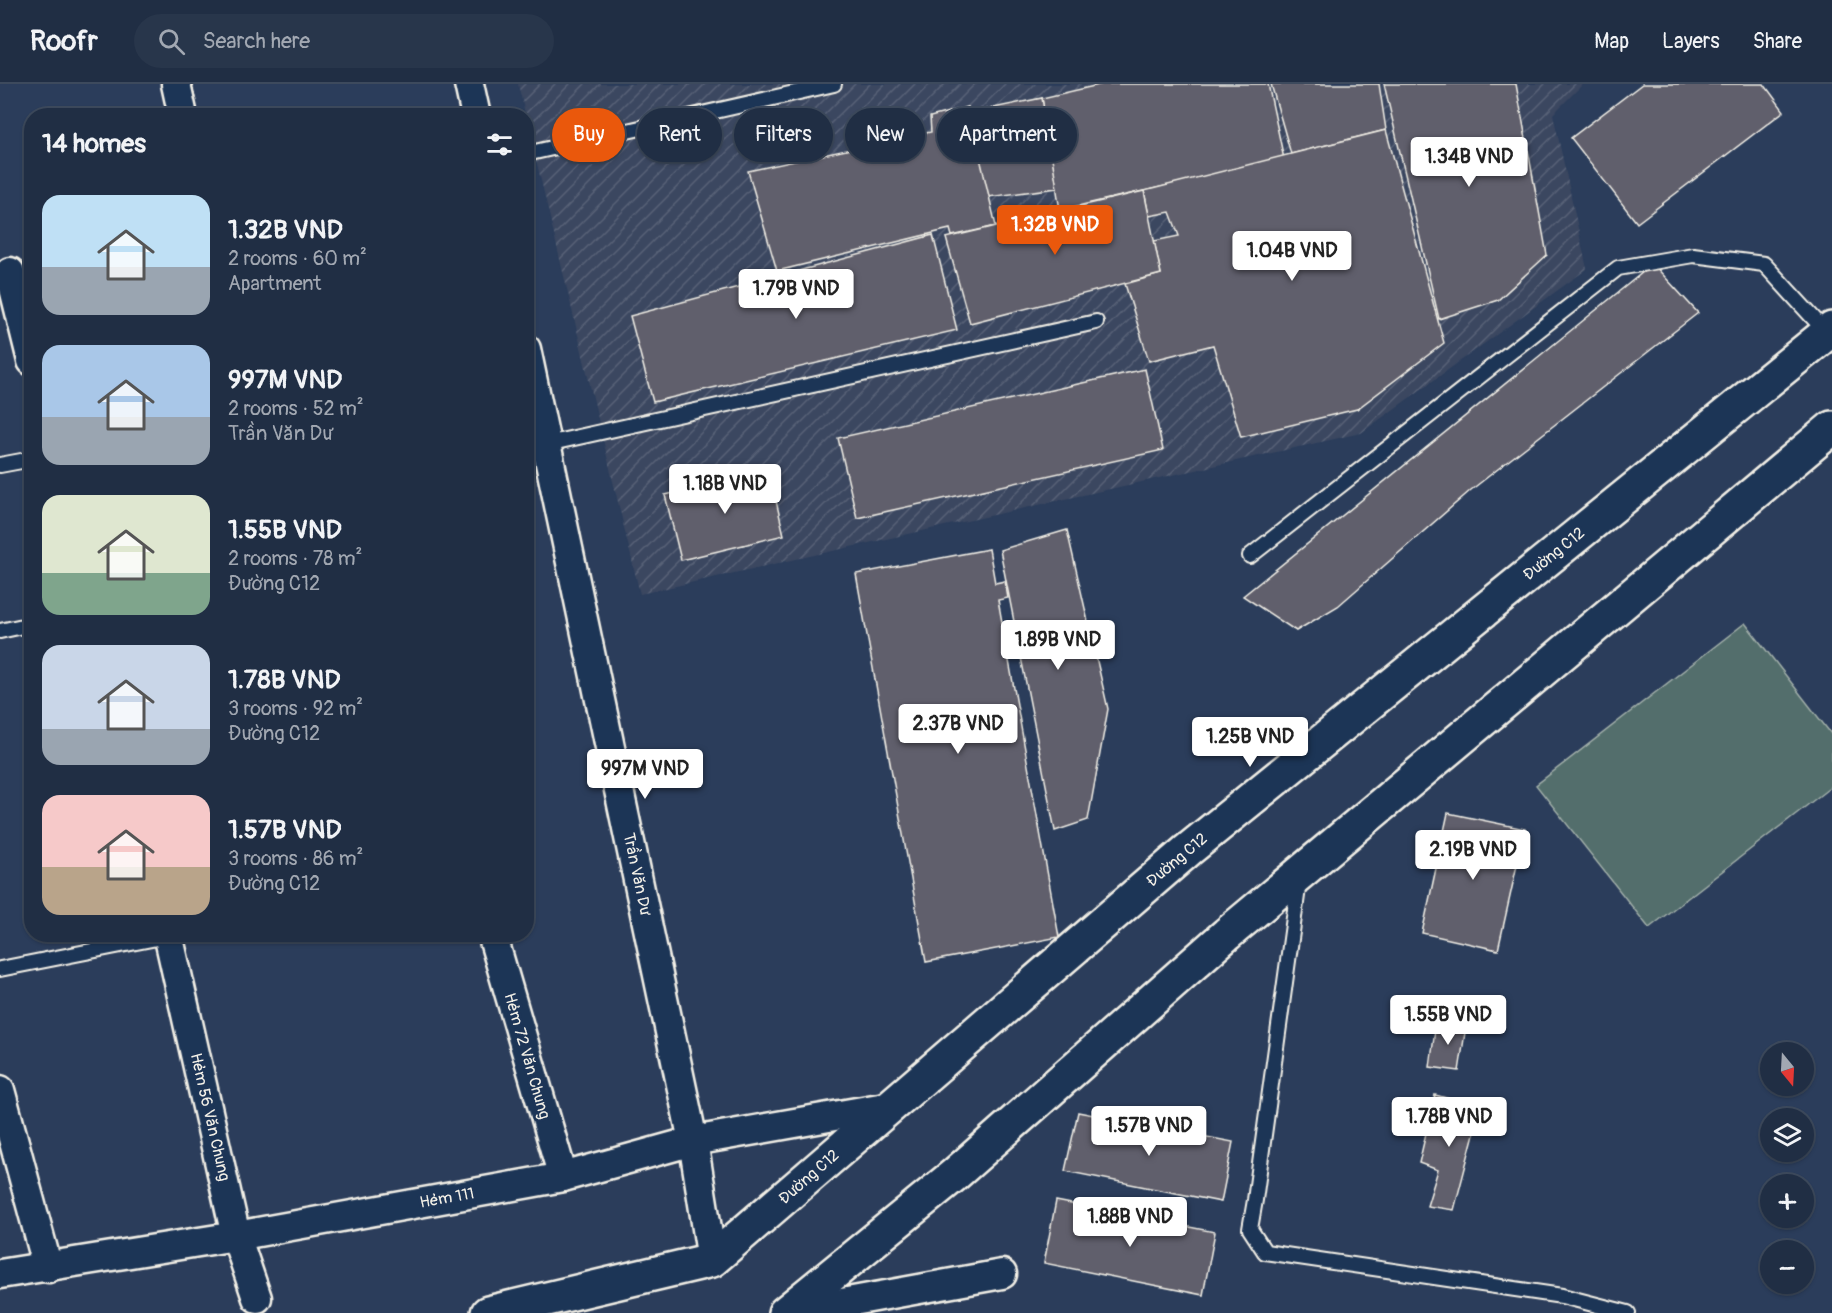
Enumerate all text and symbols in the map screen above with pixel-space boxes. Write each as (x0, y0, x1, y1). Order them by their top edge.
search box (134, 14, 554, 68)
text: Roofr (30, 24, 98, 59)
icon: search (155, 25, 188, 58)
text: Search here (203, 27, 310, 55)
text: Map (1594, 28, 1629, 55)
text: Layers (1662, 28, 1720, 55)
text: Share (1753, 28, 1802, 55)
chip: Buy (552, 108, 625, 162)
chip: Rent (637, 108, 722, 162)
chip: Filters (734, 108, 833, 162)
chip: New (845, 108, 925, 162)
chip: Apartment (937, 108, 1077, 162)
text: 14 homes (42, 128, 146, 160)
icon: filters (483, 128, 516, 161)
pin: 1.34B VND (1400, 137, 1538, 188)
text: 1.34B VND (1425, 144, 1513, 169)
pin: 1.32B VND (986, 205, 1124, 256)
text: 1.32B VND (1011, 212, 1099, 237)
text: 1.32B VND (228, 214, 343, 246)
icon: home (90, 219, 162, 291)
pin: 1.04B VND (1223, 231, 1361, 282)
text: 1.04B VND (1246, 238, 1338, 263)
text: 2 rooms · 60 m² (228, 246, 367, 271)
pin: 1.79B VND (727, 269, 865, 320)
text: Apartment (228, 271, 321, 296)
text: 1.79B VND (753, 276, 839, 301)
text: 997M VND (228, 364, 342, 396)
icon: home (90, 369, 162, 441)
text: 2 rooms · 52 m² (228, 396, 364, 421)
text: Trần Văn Dư (228, 421, 332, 446)
pin: 1.18B VND (656, 464, 794, 515)
text: 1.18B VND (683, 471, 767, 496)
text: 1.55B VND (228, 514, 342, 546)
icon: home (90, 519, 162, 591)
street label: Đường C12 (1519, 523, 1589, 585)
text: 2 rooms · 78 m² (228, 546, 362, 571)
text: Đường C12 (228, 571, 320, 596)
pin: 1.89B VND (989, 620, 1127, 671)
text: 1.89B VND (1015, 627, 1101, 652)
text: 1.78B VND (228, 664, 341, 696)
icon: home (90, 669, 162, 741)
text: 3 rooms · 92 m² (228, 696, 363, 721)
pin: 2.37B VND (889, 704, 1027, 755)
text: 2.37B VND (913, 711, 1004, 736)
pin: 1.25B VND (1181, 717, 1319, 768)
text: Đường C12 (228, 721, 320, 746)
text: 1.25B VND (1206, 724, 1294, 749)
pin: 997M VND (583, 749, 707, 800)
text: 997M VND (601, 756, 689, 781)
text: 1.57B VND (228, 814, 342, 846)
icon: home (90, 819, 162, 891)
street label: Đường C12 (1142, 829, 1212, 891)
pin: 2.19B VND (1404, 830, 1542, 881)
street label: Trần Văn Dư (619, 831, 657, 919)
text: 2.19B VND (1429, 837, 1517, 862)
text: 3 rooms · 86 m² (228, 846, 363, 871)
text: Đường C12 (228, 871, 320, 896)
street label: Hẻm 72 Văn Chung (499, 991, 555, 1121)
pin: 1.55B VND (1379, 995, 1517, 1046)
text: 1.55B VND (1404, 1002, 1492, 1027)
north arrow (1760, 1042, 1814, 1096)
map controls (1760, 1042, 1814, 1294)
street label: Hẻm 56 Văn Chung (186, 1051, 234, 1183)
pin: 1.78B VND (1380, 1097, 1518, 1148)
text: 1.78B VND (1406, 1104, 1492, 1129)
pin: 1.57B VND (1080, 1106, 1218, 1157)
button: layers (1760, 1108, 1814, 1162)
text: 1.57B VND (1105, 1113, 1193, 1138)
street label: Đường C12 (775, 1145, 843, 1209)
button: + (1760, 1174, 1814, 1228)
street label: Hẻm 111 (418, 1183, 476, 1213)
pin: 1.88B VND (1061, 1197, 1199, 1248)
text: 1.88B VND (1087, 1204, 1173, 1229)
button: − (1760, 1240, 1814, 1294)

